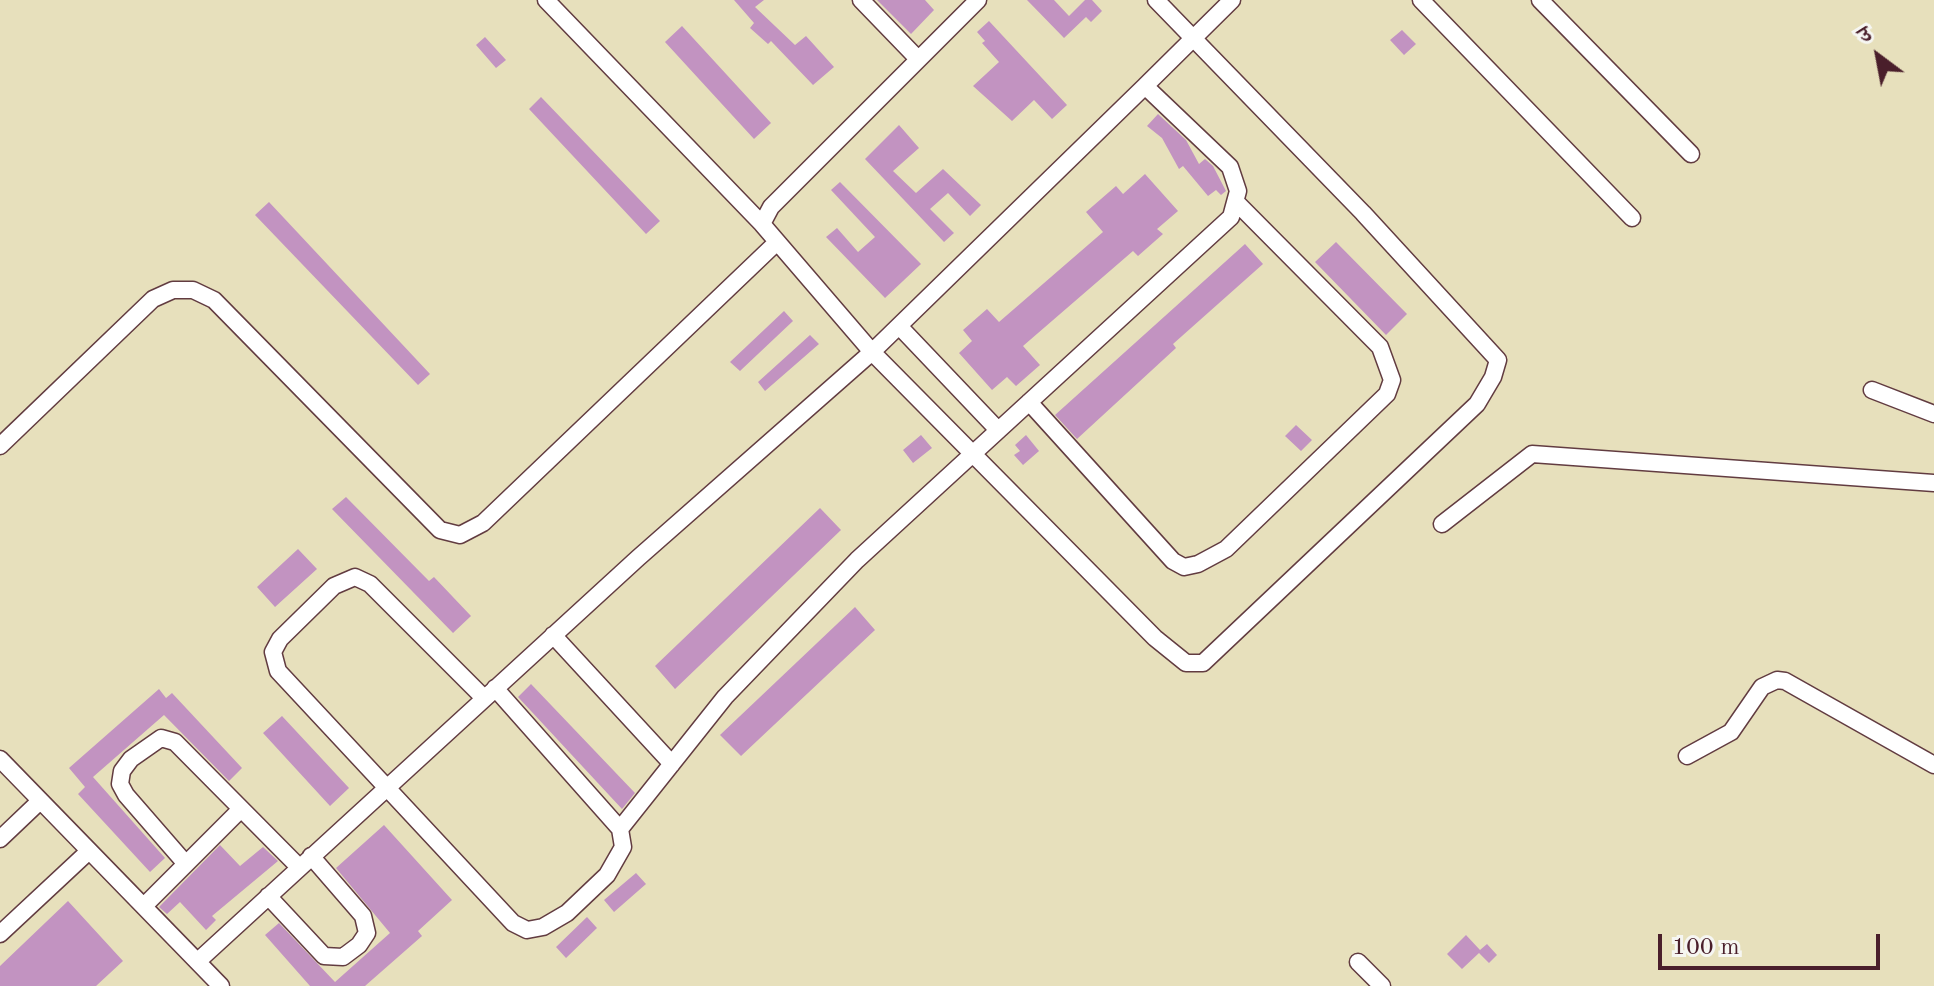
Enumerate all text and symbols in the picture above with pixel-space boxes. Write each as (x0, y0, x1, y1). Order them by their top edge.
north arrow (1838, 16, 1918, 96)
text: उ (1855, 23, 1876, 48)
scale bar (1662, 918, 1884, 968)
text: 100 m (1672, 936, 1740, 960)

